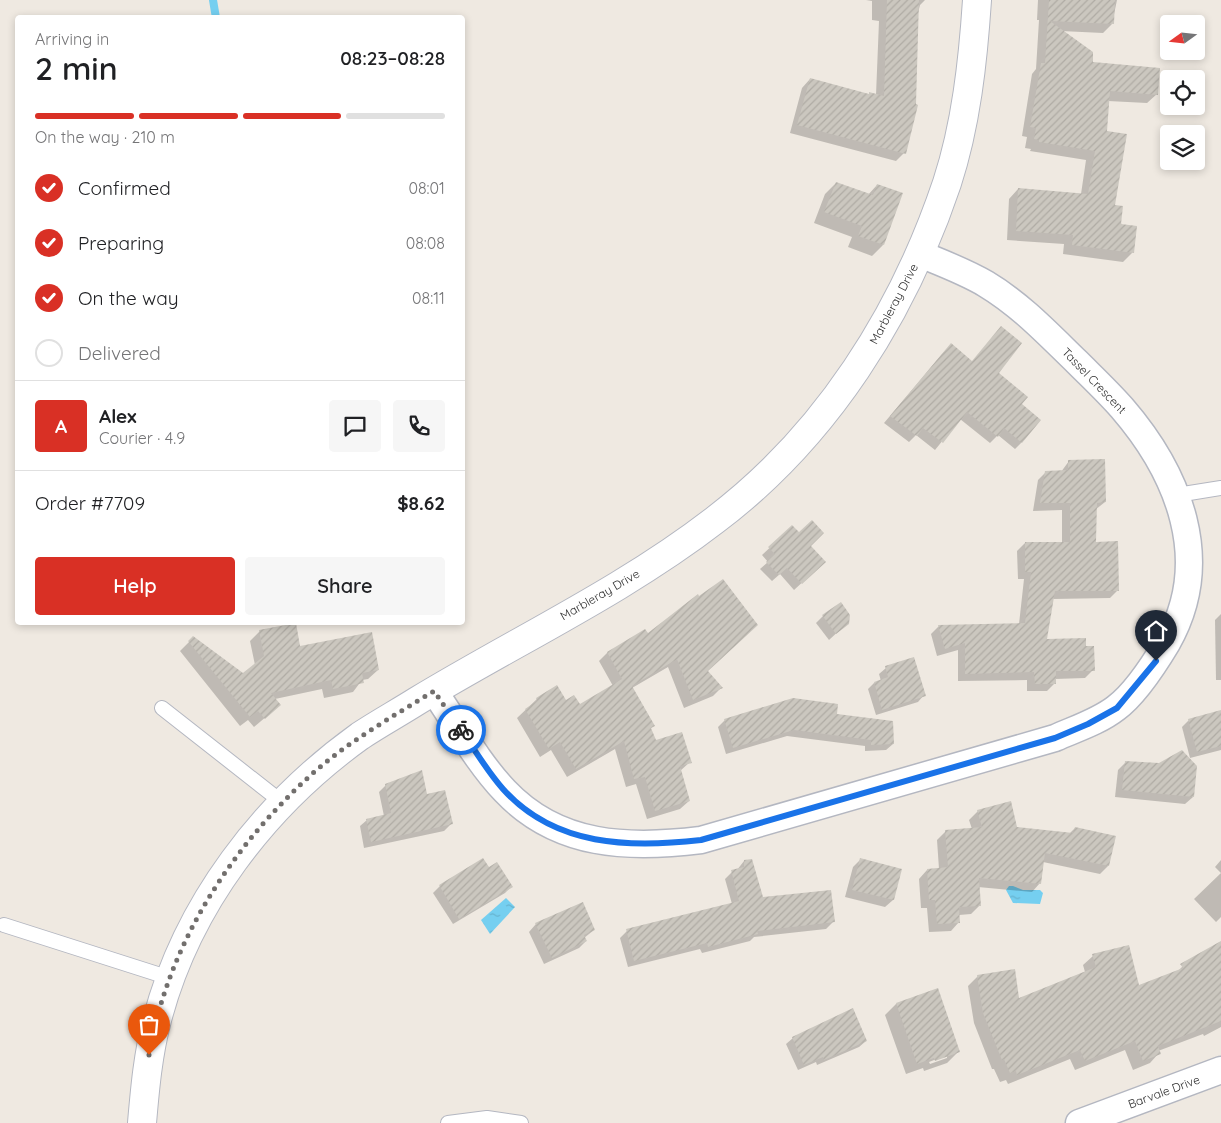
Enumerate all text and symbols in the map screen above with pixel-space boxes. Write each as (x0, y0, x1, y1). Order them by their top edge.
north arrow (1160, 15, 1205, 60)
map controls (1160, 15, 1205, 170)
text: Arriving in (35, 29, 109, 49)
text: 08:23–08:28 (340, 46, 445, 70)
text: 2 min (35, 48, 118, 88)
button: locate (1160, 70, 1205, 115)
button: layers (1160, 125, 1205, 170)
text: On the way · 210 m (35, 127, 175, 147)
icon: check (35, 174, 63, 202)
text: Confirmed (78, 176, 171, 200)
text: 08:01 (408, 178, 445, 198)
icon: check (35, 229, 63, 257)
text: Preparing (78, 231, 164, 255)
text: 08:08 (406, 233, 445, 253)
street label: Marbleray Drive (866, 261, 921, 347)
icon: check (35, 284, 63, 312)
text: On the way (78, 286, 179, 310)
text: 08:11 (412, 288, 445, 308)
text: Delivered (78, 341, 161, 365)
street label: Tassel Crescent (1059, 345, 1130, 417)
button: chat (329, 400, 381, 452)
button: phone (393, 400, 445, 452)
text: Alex (99, 404, 137, 428)
text: A (55, 414, 67, 438)
text: Courier · 4.9 (99, 428, 185, 448)
text: Order #7709 (35, 491, 145, 515)
text: $8.62 (397, 491, 445, 515)
button: Help (35, 557, 235, 615)
button: Share (245, 557, 445, 615)
street label: Marbleray Drive (557, 566, 642, 623)
pin (1135, 610, 1177, 661)
icon: home (1142, 617, 1170, 645)
courier (436, 705, 486, 755)
icon: bike (447, 716, 475, 744)
pin (128, 1004, 170, 1055)
icon: bag (135, 1011, 163, 1039)
street label: Barvale Drive (1126, 1071, 1202, 1111)

